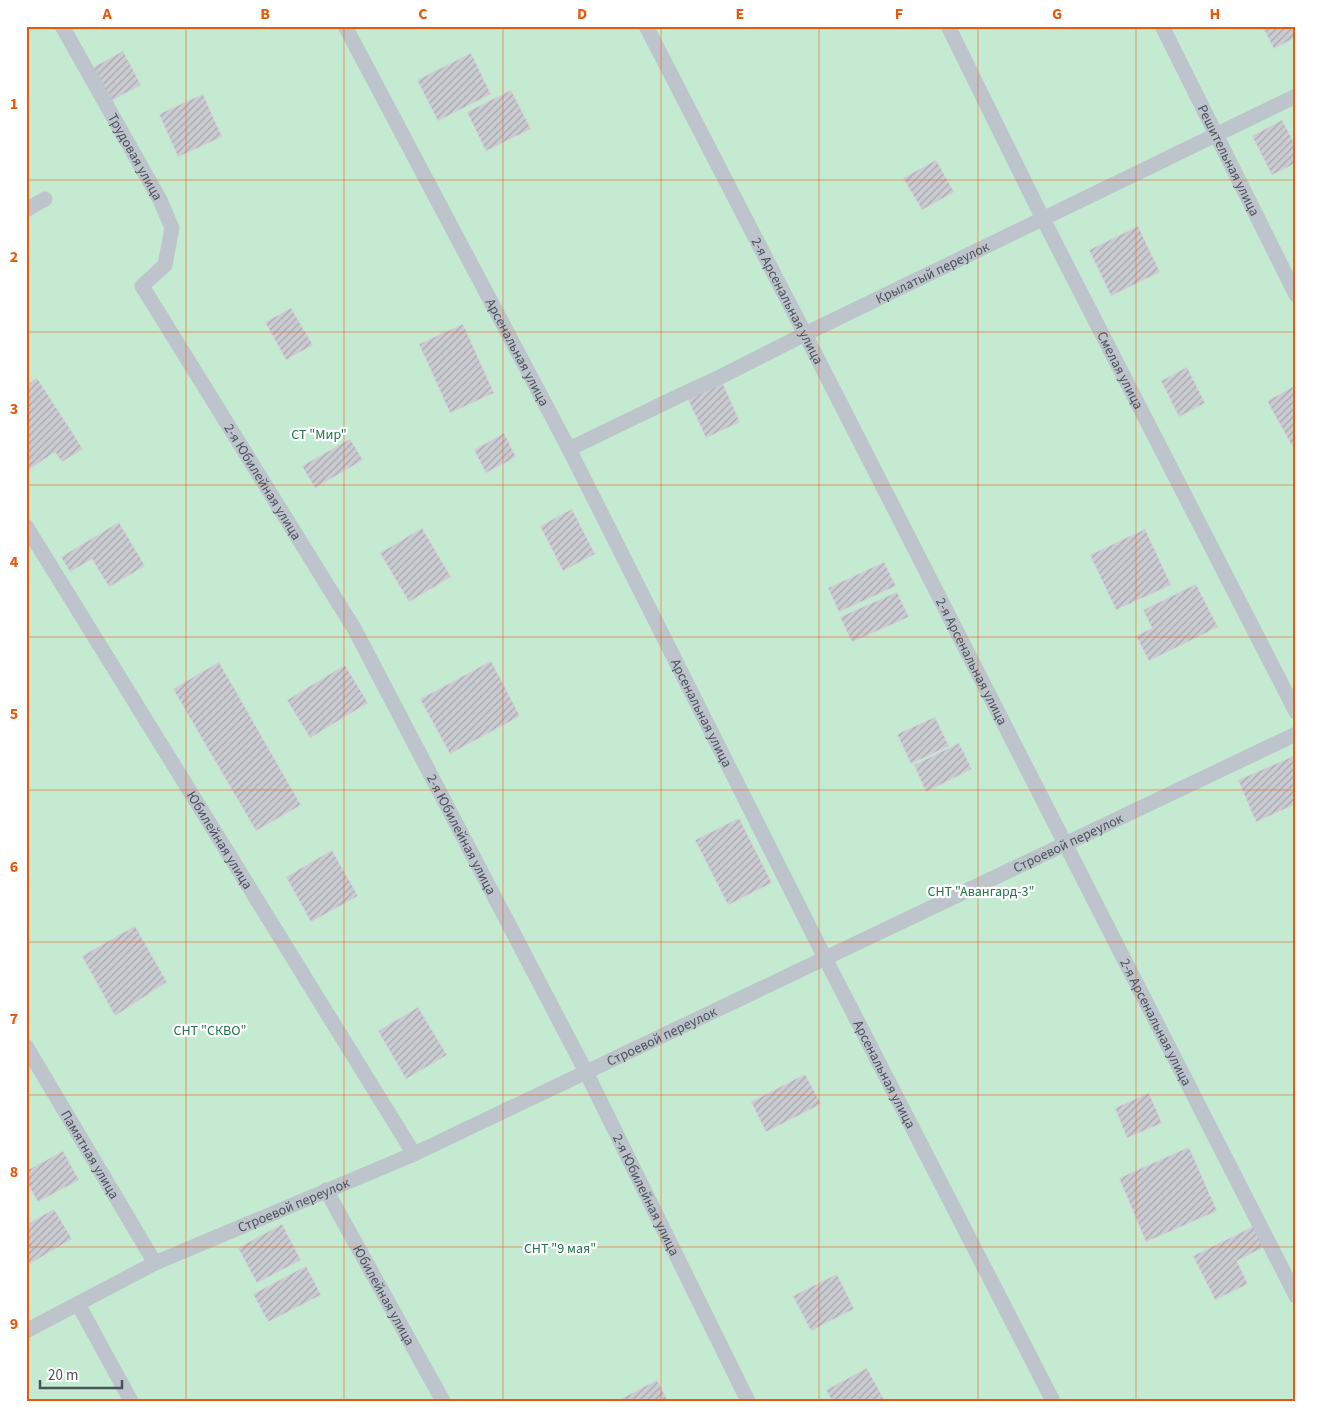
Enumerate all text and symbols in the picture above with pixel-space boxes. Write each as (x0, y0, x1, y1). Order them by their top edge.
text: A (101, 3, 112, 25)
text: B (260, 3, 270, 25)
text: C (418, 3, 428, 25)
text: D (577, 3, 587, 25)
text: E (736, 3, 744, 25)
text: F (895, 3, 903, 25)
text: G (1052, 3, 1062, 25)
text: H (1210, 3, 1220, 25)
text: 1 (10, 93, 18, 115)
street label: Решительная улица (1192, 102, 1264, 220)
street label: Трудовая улица (102, 110, 167, 204)
street label: 2-я Арсенальная улица (746, 234, 828, 368)
street label: Крылатый переулок (872, 237, 993, 309)
text: 2 (10, 246, 18, 268)
street label: Арсенальная улица (480, 295, 554, 410)
street label: Смелая улица (1091, 328, 1148, 413)
text: 3 (10, 398, 18, 420)
street label: 2-я Юбилейная улица (219, 420, 306, 544)
park label: СТ "Мир" (291, 425, 347, 445)
text: 4 (10, 551, 19, 573)
street label: 2-я Арсенальная улица (930, 595, 1012, 729)
street label: Арсенальная улица (665, 655, 737, 771)
text: 5 (10, 703, 18, 725)
street label: 2-я Юбилейная улица (421, 771, 501, 898)
street label: Юбилейная улица (181, 787, 257, 893)
street label: Строевой переулок (1010, 809, 1127, 878)
text: 6 (10, 856, 18, 878)
park label: СНТ "Авангард-3" (927, 882, 1035, 902)
street label: 2-я Арсенальная улица (1114, 955, 1196, 1090)
street label: Строевой переулок (604, 1002, 720, 1072)
text: 7 (10, 1008, 18, 1030)
street label: Арсенальная улица (848, 1017, 920, 1132)
park label: СНТ "СКВО" (174, 1021, 246, 1041)
street label: Памятная улица (55, 1107, 124, 1203)
street label: 2-я Юбилейная улица (607, 1131, 684, 1259)
text: 8 (10, 1161, 18, 1183)
street label: Строевой переулок (235, 1173, 353, 1238)
park label: СНТ "9 мая" (524, 1239, 596, 1259)
street label: Юбилейная улица (347, 1241, 419, 1349)
text: 9 (10, 1313, 18, 1335)
scale bar (40, 1357, 122, 1389)
text: 20 m (48, 1365, 78, 1386)

